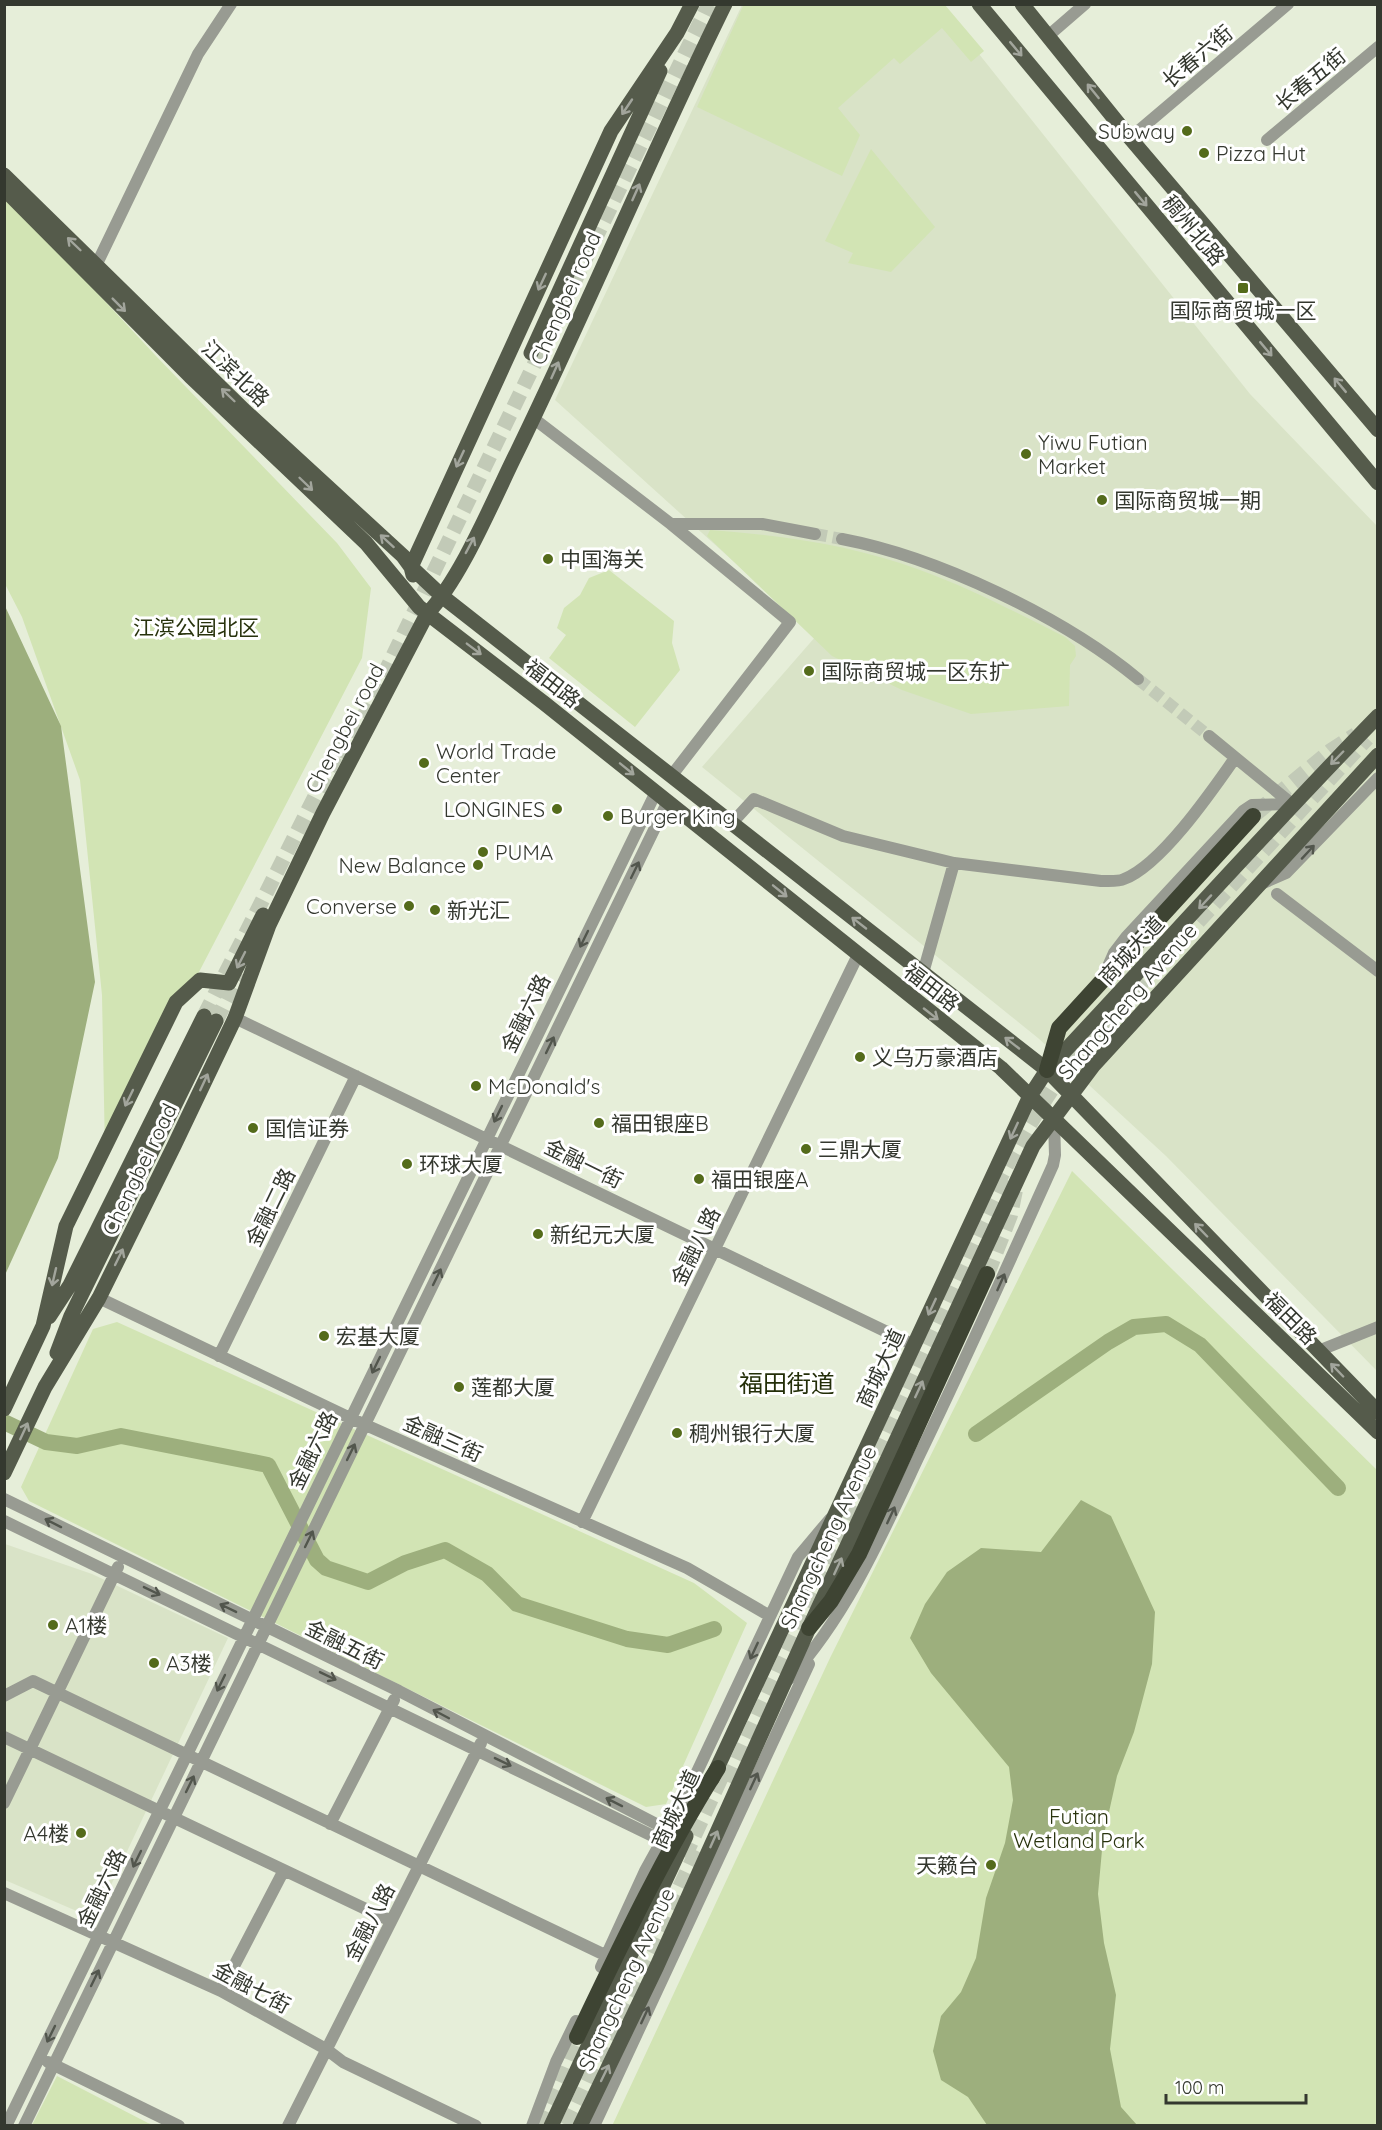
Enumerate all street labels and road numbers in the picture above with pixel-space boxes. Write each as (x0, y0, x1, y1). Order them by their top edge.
street label: 长春六街 (1156, 19, 1238, 93)
street label: 长春五街 (1269, 42, 1351, 116)
street label: 稠州北路 (1157, 189, 1231, 271)
street label: Chengbei road (524, 227, 606, 369)
street label: 江滨北路 (197, 334, 275, 412)
street label: 福田路 (520, 653, 586, 713)
street label: Chengbei road (299, 659, 389, 797)
street label: 商城大道 (1093, 910, 1169, 990)
street label: Shangcheng Avenue (1052, 917, 1202, 1085)
street label: 福田路 (899, 957, 965, 1017)
street label: 金融六路 (495, 970, 555, 1056)
street label: Chengbei road (96, 1099, 182, 1239)
street label: 金融一街 (541, 1133, 627, 1193)
street label: 金融二路 (240, 1164, 300, 1250)
street label: 金融八路 (665, 1203, 725, 1289)
street label: 福田路 (1260, 1287, 1322, 1349)
street label: 商城大道 (850, 1324, 910, 1412)
street label: 金融六路 (282, 1407, 342, 1493)
street label: 金融三街 (399, 1409, 487, 1467)
street label: Shangcheng Avenue (774, 1441, 882, 1633)
street label: 金融五街 (302, 1614, 388, 1674)
street label: 商城大道 (645, 1765, 705, 1853)
street label: 金融六路 (71, 1845, 131, 1931)
street label: 金融八路 (338, 1879, 400, 1965)
street label: Shangcheng Avenue (572, 1883, 680, 2075)
street label: 金融七街 (209, 1956, 295, 2018)

